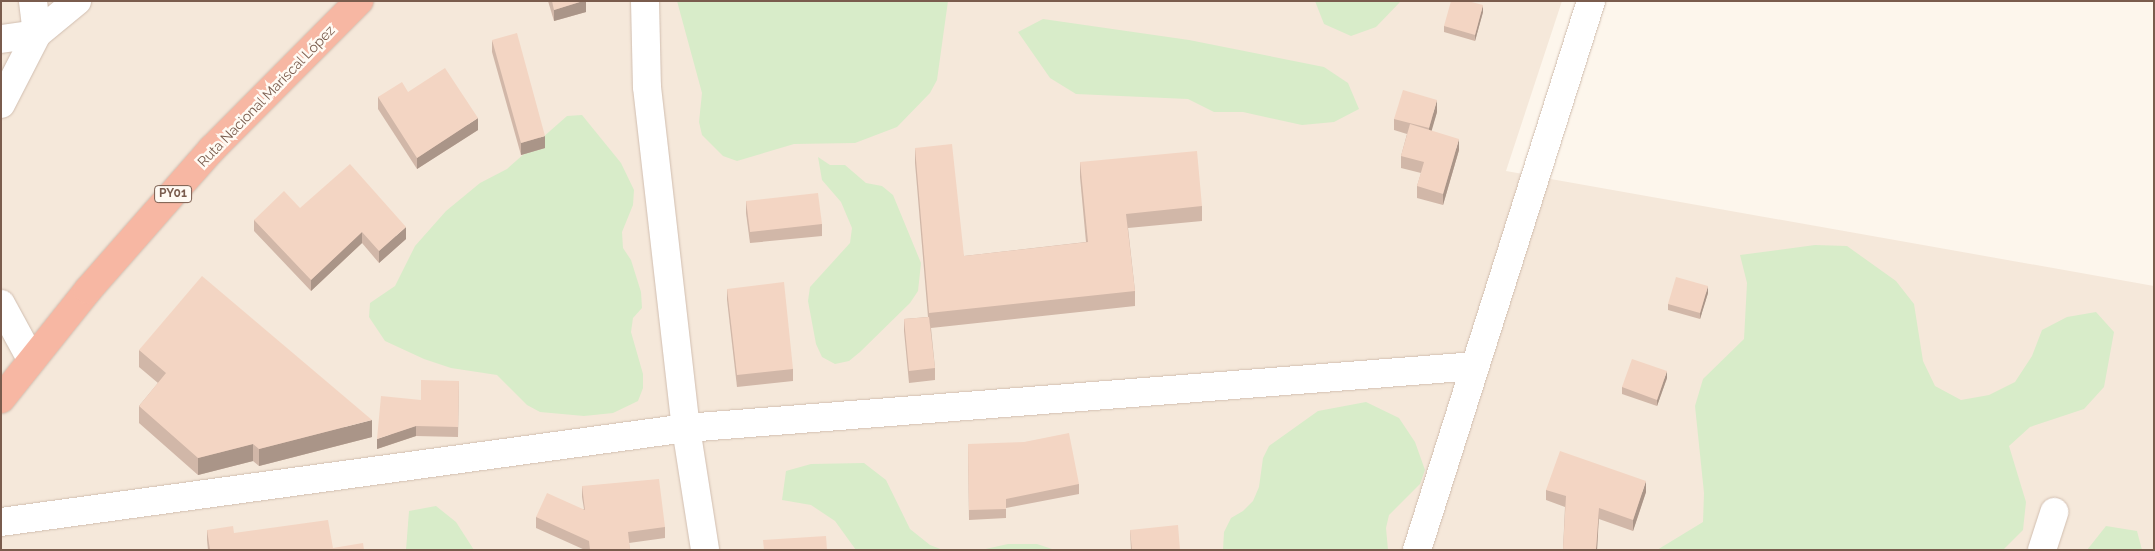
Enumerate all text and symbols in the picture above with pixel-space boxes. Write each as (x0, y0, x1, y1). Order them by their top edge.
street label: Ruta Nacional Mariscal López (194, 21, 338, 171)
road number: PY01 (153, 184, 193, 203)

